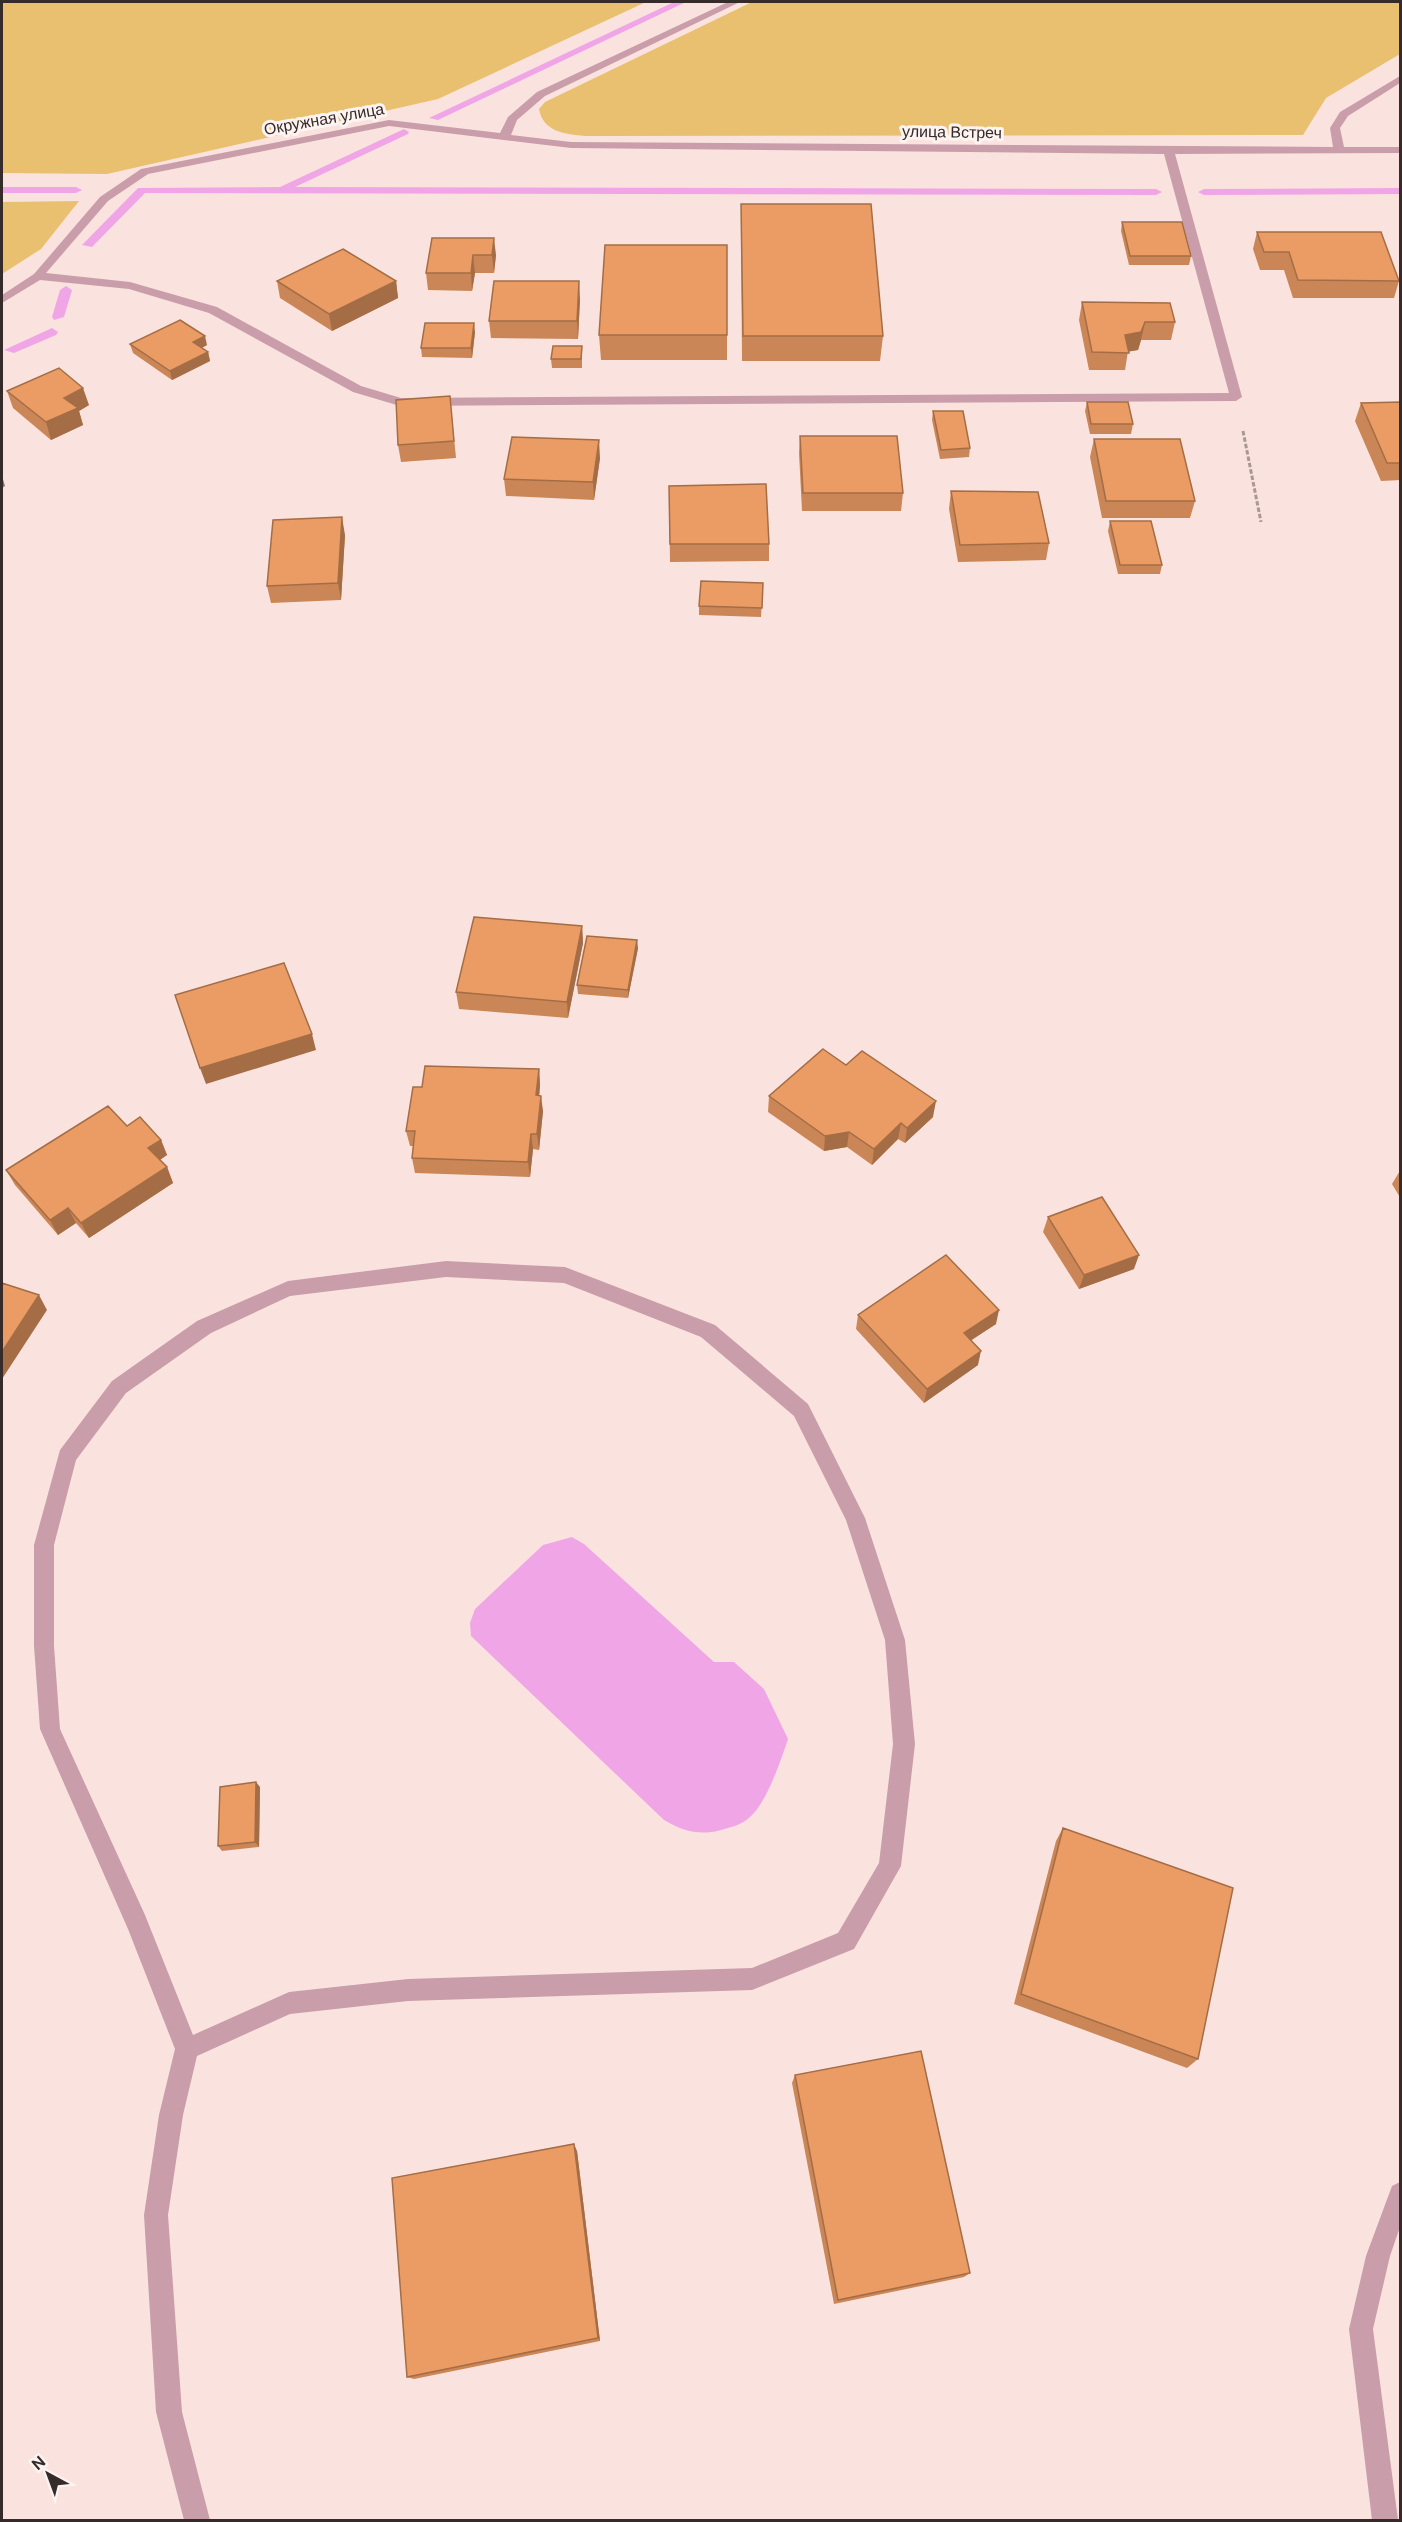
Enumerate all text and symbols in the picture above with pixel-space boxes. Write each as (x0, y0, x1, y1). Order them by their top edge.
street label: Окружная улица (262, 98, 386, 140)
street label: улица Встреч (902, 121, 1002, 143)
north arrow (18, 2444, 78, 2504)
text: N (27, 2451, 50, 2475)

